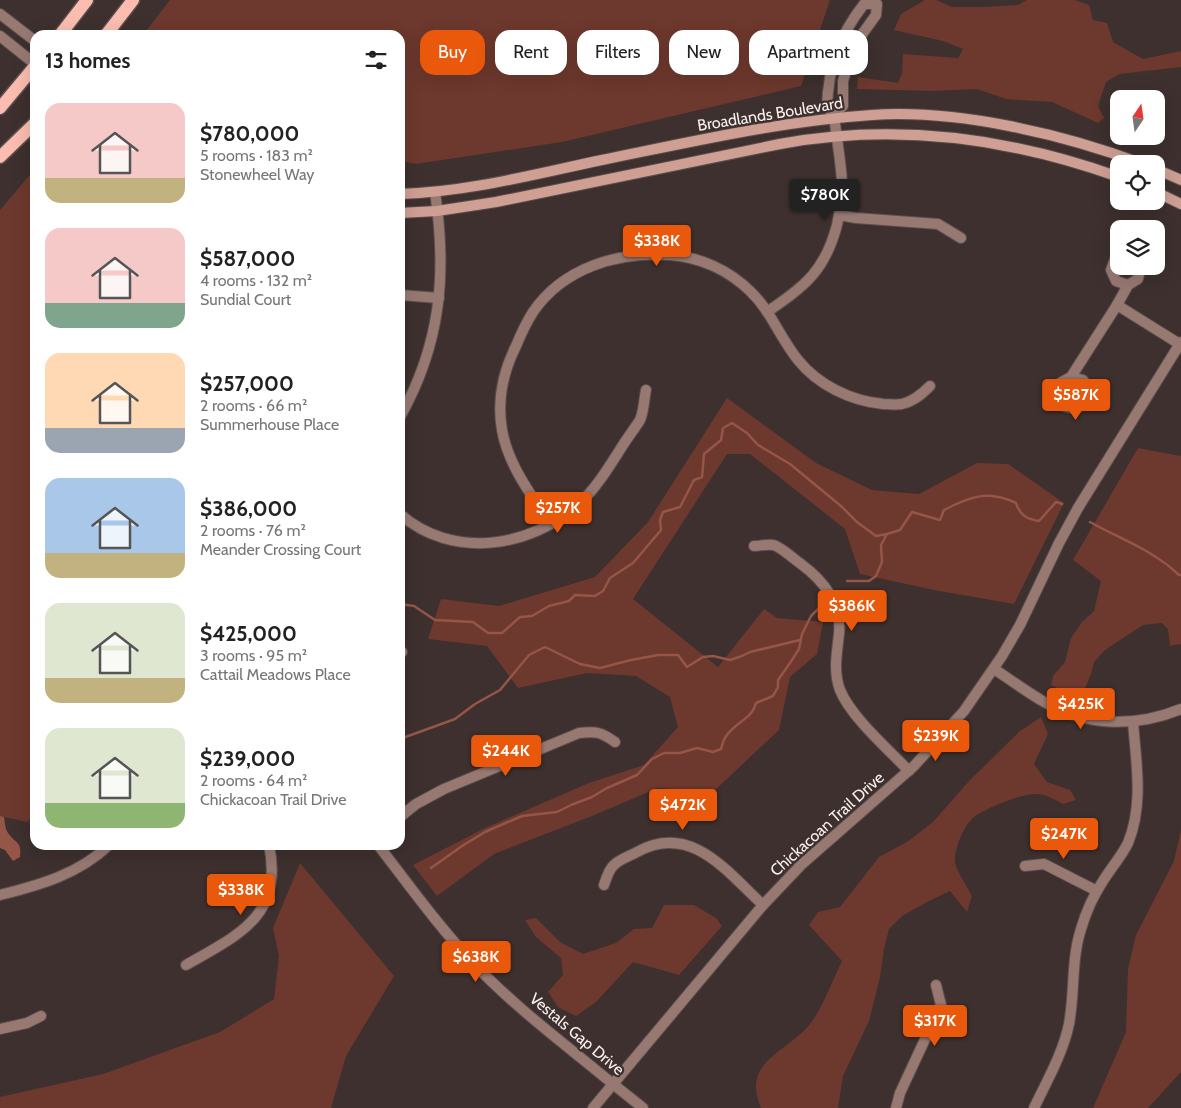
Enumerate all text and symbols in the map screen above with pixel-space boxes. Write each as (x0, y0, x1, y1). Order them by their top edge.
chip: Buy (420, 30, 485, 75)
chip: Rent (495, 30, 567, 75)
chip: Filters (577, 30, 659, 75)
chip: New (669, 30, 739, 75)
chip: Apartment (749, 30, 868, 75)
icon: filters (362, 46, 390, 74)
text: 13 homes (45, 48, 130, 73)
north arrow (1110, 90, 1165, 145)
map controls (1110, 90, 1165, 275)
street label: Broadlands Boulevard (696, 93, 844, 135)
text: $780,000 (200, 121, 299, 146)
icon: home (85, 123, 145, 183)
text: 5 rooms · 183 m² (200, 146, 313, 165)
button: locate (1110, 155, 1165, 210)
text: Stonewheel Way (200, 165, 314, 184)
pin: $780K (790, 178, 860, 221)
text: $780K (801, 185, 849, 204)
button: layers (1110, 220, 1165, 275)
pin: $338K (622, 224, 692, 267)
text: $338K (634, 231, 680, 250)
text: $587,000 (200, 246, 295, 271)
icon: home (85, 248, 145, 308)
text: 4 rooms · 132 m² (200, 271, 312, 290)
text: Sundial Court (200, 290, 291, 309)
text: $257,000 (200, 371, 294, 396)
icon: home (85, 373, 145, 433)
pin: $587K (1041, 378, 1111, 421)
text: $587K (1053, 385, 1099, 404)
text: 2 rooms · 66 m² (200, 396, 307, 415)
text: Summerhouse Place (200, 415, 339, 434)
pin: $257K (523, 492, 593, 534)
text: $386,000 (200, 496, 297, 521)
icon: home (85, 498, 145, 558)
text: $257K (536, 498, 580, 517)
text: 2 rooms · 76 m² (200, 521, 306, 540)
text: Meander Crossing Court (200, 540, 361, 559)
pin: $386K (817, 590, 887, 632)
text: $386K (829, 596, 875, 615)
text: $425,000 (200, 621, 297, 646)
icon: home (85, 623, 145, 683)
text: 3 rooms · 95 m² (200, 646, 307, 665)
text: Cattail Meadows Place (200, 665, 351, 684)
pin: $425K (1046, 688, 1116, 730)
text: $425K (1058, 694, 1104, 713)
pin: $239K (901, 720, 971, 762)
text: $239K (913, 726, 959, 745)
pin: $244K (471, 734, 541, 777)
text: $244K (482, 741, 530, 760)
text: $239,000 (200, 746, 295, 771)
icon: home (85, 748, 145, 808)
street label: Chickacoan Trail Drive (766, 768, 888, 880)
text: 2 rooms · 64 m² (200, 771, 307, 790)
pin: $472K (648, 788, 718, 831)
text: Chickacoan Trail Drive (200, 790, 347, 809)
text: $472K (660, 795, 706, 814)
pin: $247K (1029, 818, 1099, 860)
text: $247K (1041, 824, 1087, 843)
pin: $338K (206, 874, 276, 916)
text: $338K (218, 880, 264, 899)
pin: $638K (441, 940, 511, 983)
text: $638K (453, 947, 499, 966)
street label: Vestals Gap Drive (526, 989, 628, 1079)
pin: $317K (900, 1004, 970, 1047)
text: $317K (914, 1011, 956, 1030)

